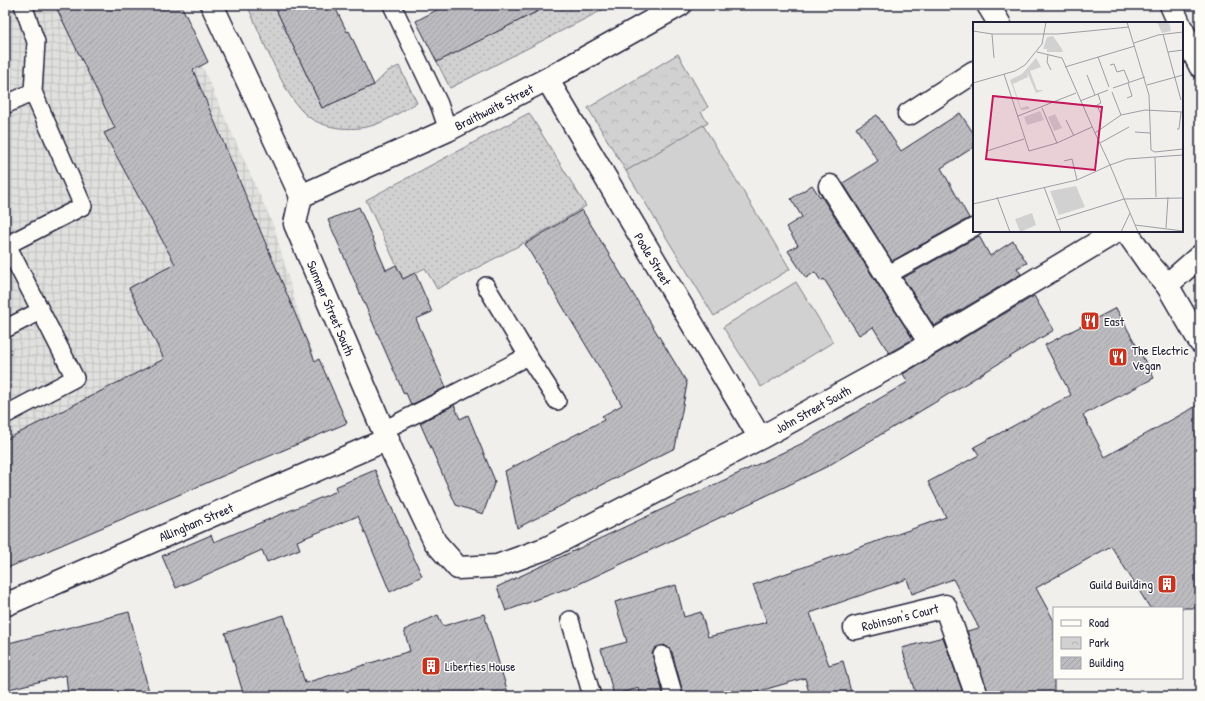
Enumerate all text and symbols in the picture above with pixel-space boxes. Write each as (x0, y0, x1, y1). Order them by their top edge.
inset map (973, 22, 1183, 232)
street label: Braithwaite Street (451, 79, 537, 135)
street label: Poole Street (630, 229, 676, 289)
street label: Summer Street South (303, 258, 359, 359)
restaurant icon: East (1079, 310, 1101, 332)
place label: East (1104, 312, 1125, 330)
place label: The Electric Vegan (1132, 341, 1189, 374)
restaurant icon: The Electric Vegan (1107, 346, 1129, 368)
street label: John Street South (772, 381, 855, 437)
street label: Allingham Street (156, 498, 236, 546)
building icon: Guild Building (1156, 573, 1178, 595)
place label: Guild Building (1089, 575, 1153, 593)
street label: Robinson's Court (860, 599, 941, 635)
legend (1053, 607, 1183, 679)
text: Road (1089, 614, 1109, 631)
text: Park (1089, 634, 1109, 651)
text: Building (1089, 654, 1124, 671)
building icon: Liberties House (420, 655, 442, 677)
place label: Liberties House (445, 657, 516, 675)

